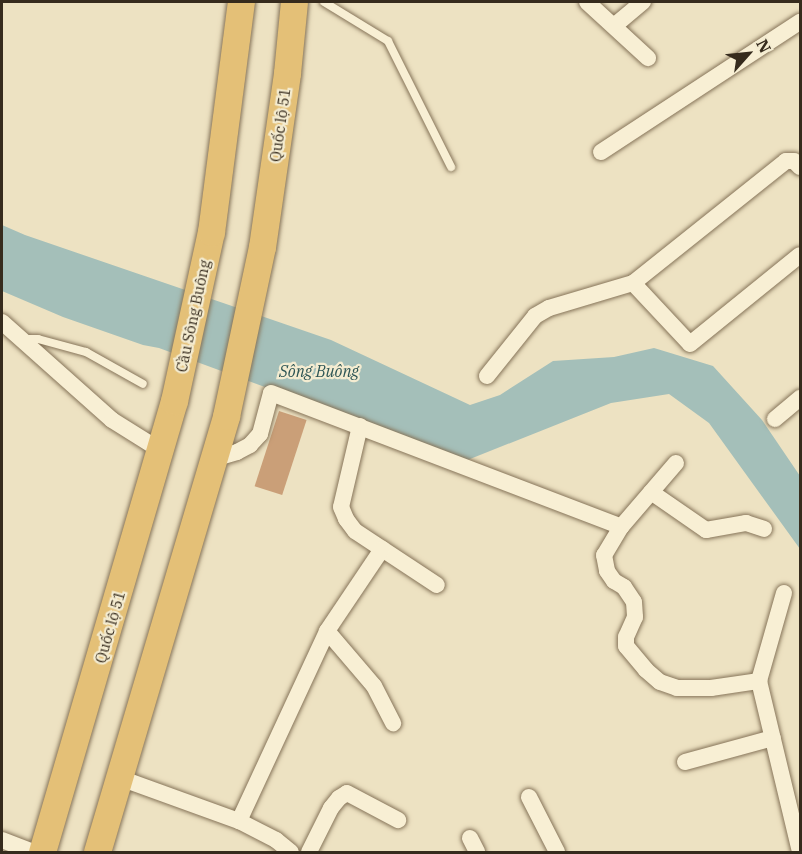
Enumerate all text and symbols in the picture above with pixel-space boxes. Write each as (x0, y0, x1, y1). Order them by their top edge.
north arrow (718, 24, 778, 84)
text: N (752, 36, 776, 56)
street label: Quốc lộ 51 (266, 87, 294, 163)
street label: Cầu Sông Buông (172, 258, 214, 374)
water label: Sông Buông (279, 361, 359, 381)
street label: Quốc lộ 51 (91, 589, 129, 665)

